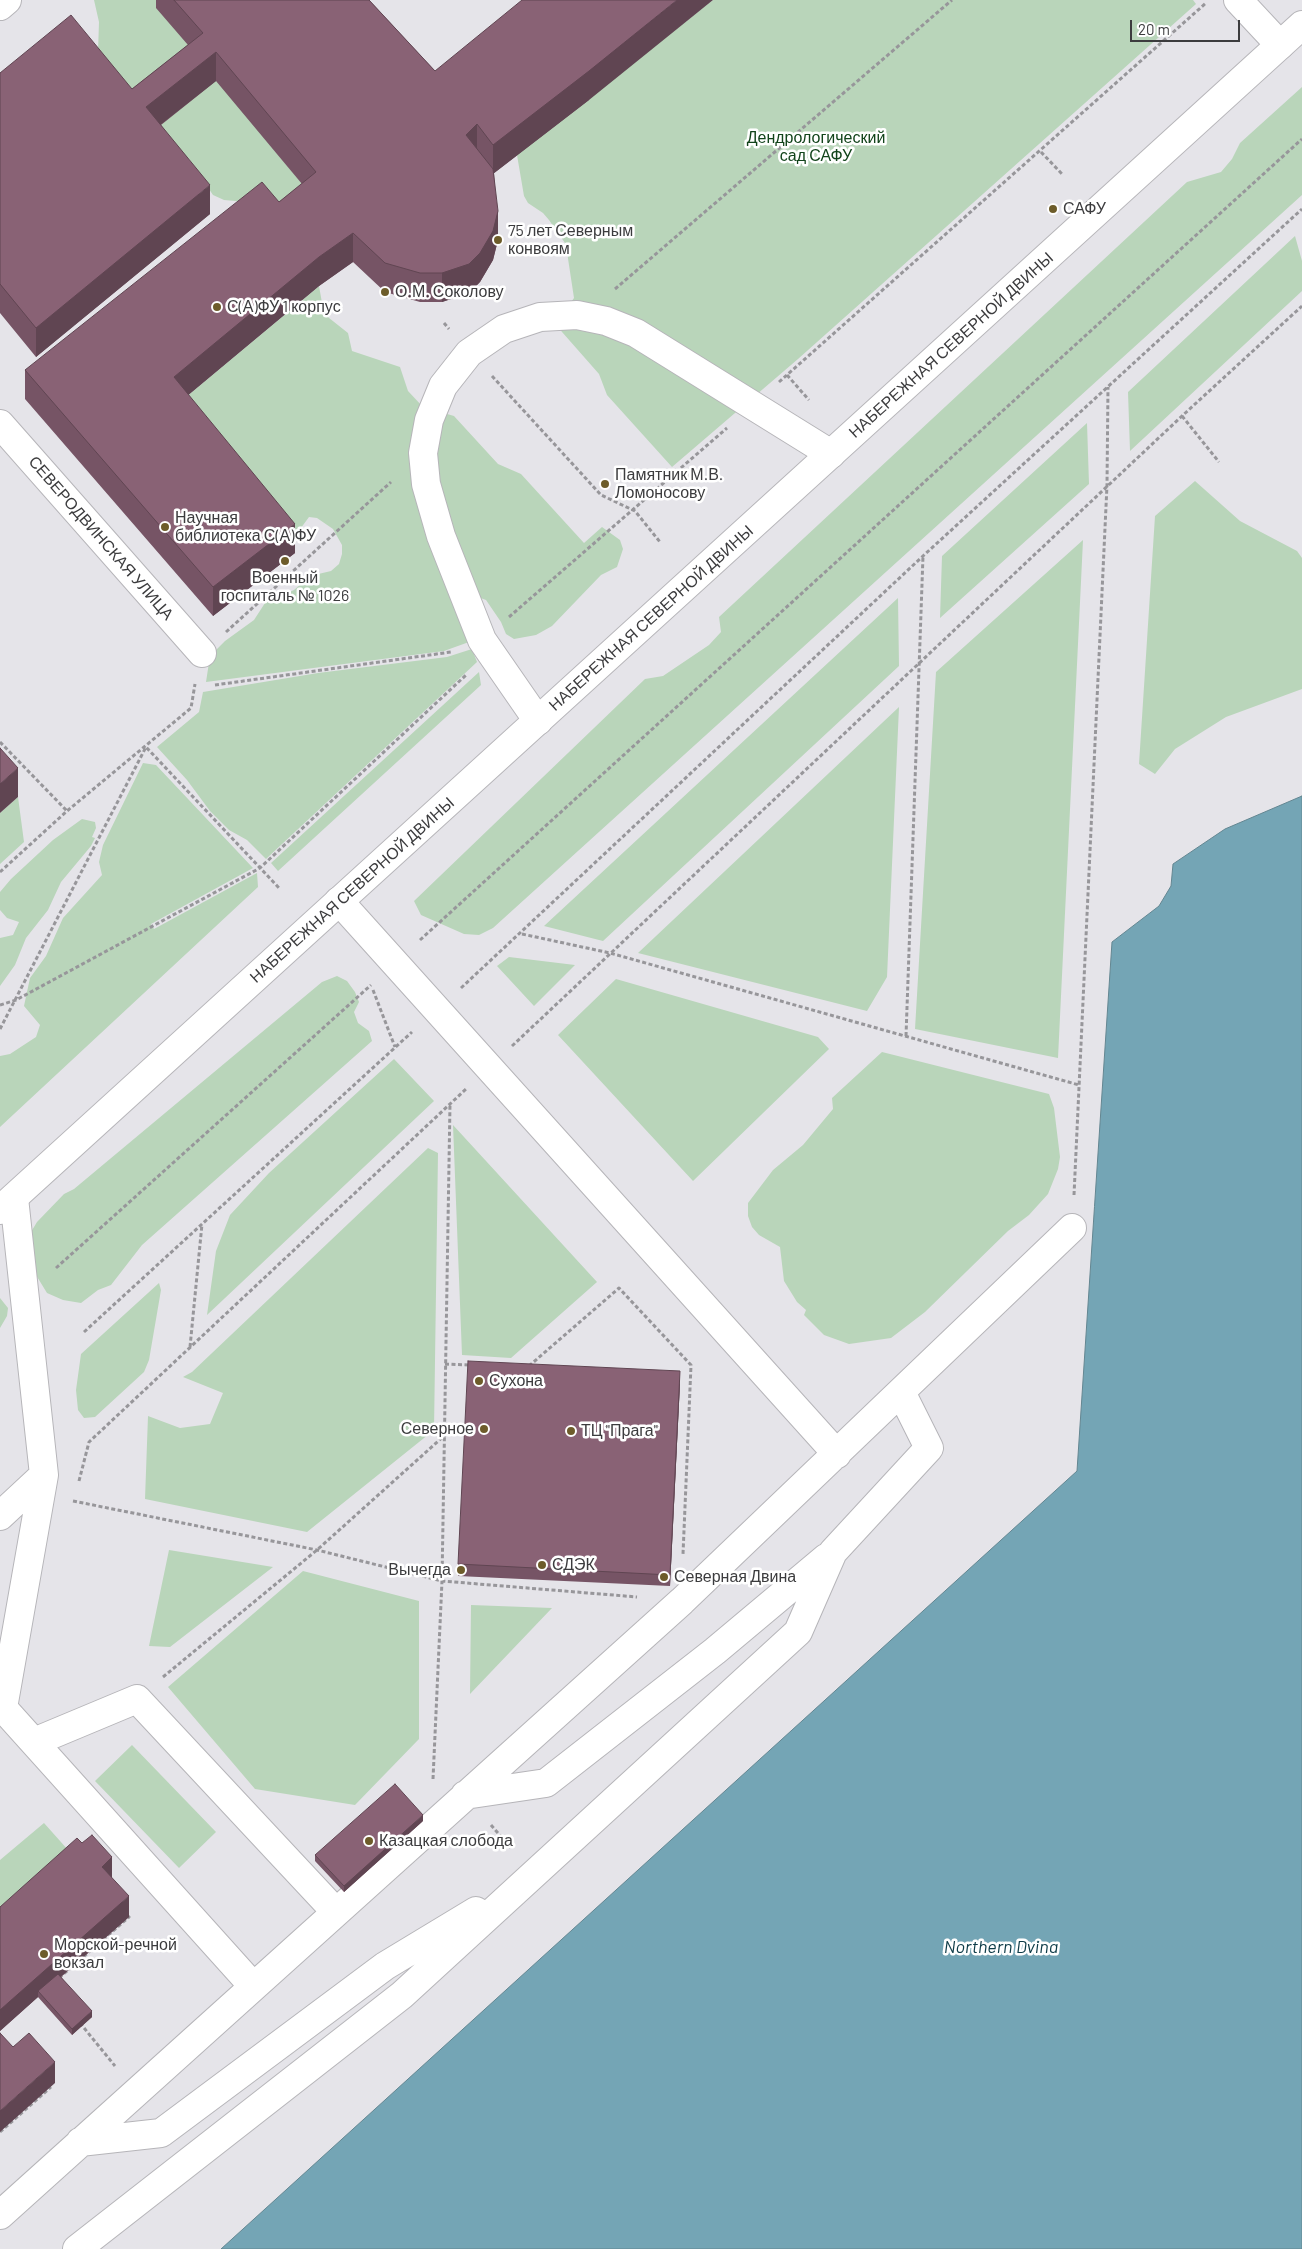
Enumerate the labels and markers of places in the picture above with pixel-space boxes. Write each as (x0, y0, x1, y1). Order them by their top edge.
place label: САФУ (1063, 199, 1106, 219)
marker: САФУ (1047, 203, 1059, 215)
place label: 75 лет Северным конвоям (508, 221, 633, 259)
marker: 75 лет Северным конвоям (492, 234, 504, 246)
place label: О.М. Соколову (395, 282, 504, 302)
marker: О.М. Соколову (379, 286, 391, 298)
place label: С(А)ФУ 1 корпус (227, 297, 341, 317)
marker: С(А)ФУ 1 корпус (211, 301, 223, 313)
place label: Памятник М.В. Ломоносову (615, 465, 723, 503)
marker: Памятник М.В. Ломоносову (599, 478, 611, 490)
place label: Научная библиотека С(А)ФУ (175, 508, 316, 546)
marker: Научная библиотека С(А)ФУ (159, 521, 171, 533)
marker: Военный госпиталь № 1026 (279, 555, 291, 567)
place label: Военный госпиталь № 1026 (221, 568, 349, 606)
place label: Сухона (489, 1371, 543, 1391)
marker: Сухона (473, 1375, 485, 1387)
place label: Северное (401, 1419, 474, 1439)
place label: ТЦ "Прага" (581, 1421, 658, 1441)
marker: Северное (478, 1423, 490, 1435)
marker: ТЦ "Прага" (565, 1425, 577, 1437)
place label: СДЭК (552, 1555, 595, 1575)
marker: СДЭК (536, 1559, 548, 1571)
place label: Вычегда (388, 1560, 451, 1580)
marker: Вычегда (455, 1564, 467, 1576)
place label: Северная Двина (674, 1567, 796, 1587)
marker: Северная Двина (658, 1571, 670, 1583)
place label: Казацкая слобода (379, 1831, 513, 1851)
marker: Казацкая слобода (363, 1835, 375, 1847)
place label: Морской-речной вокзал (54, 1935, 177, 1973)
marker: Морской-речной вокзал (38, 1948, 50, 1960)

